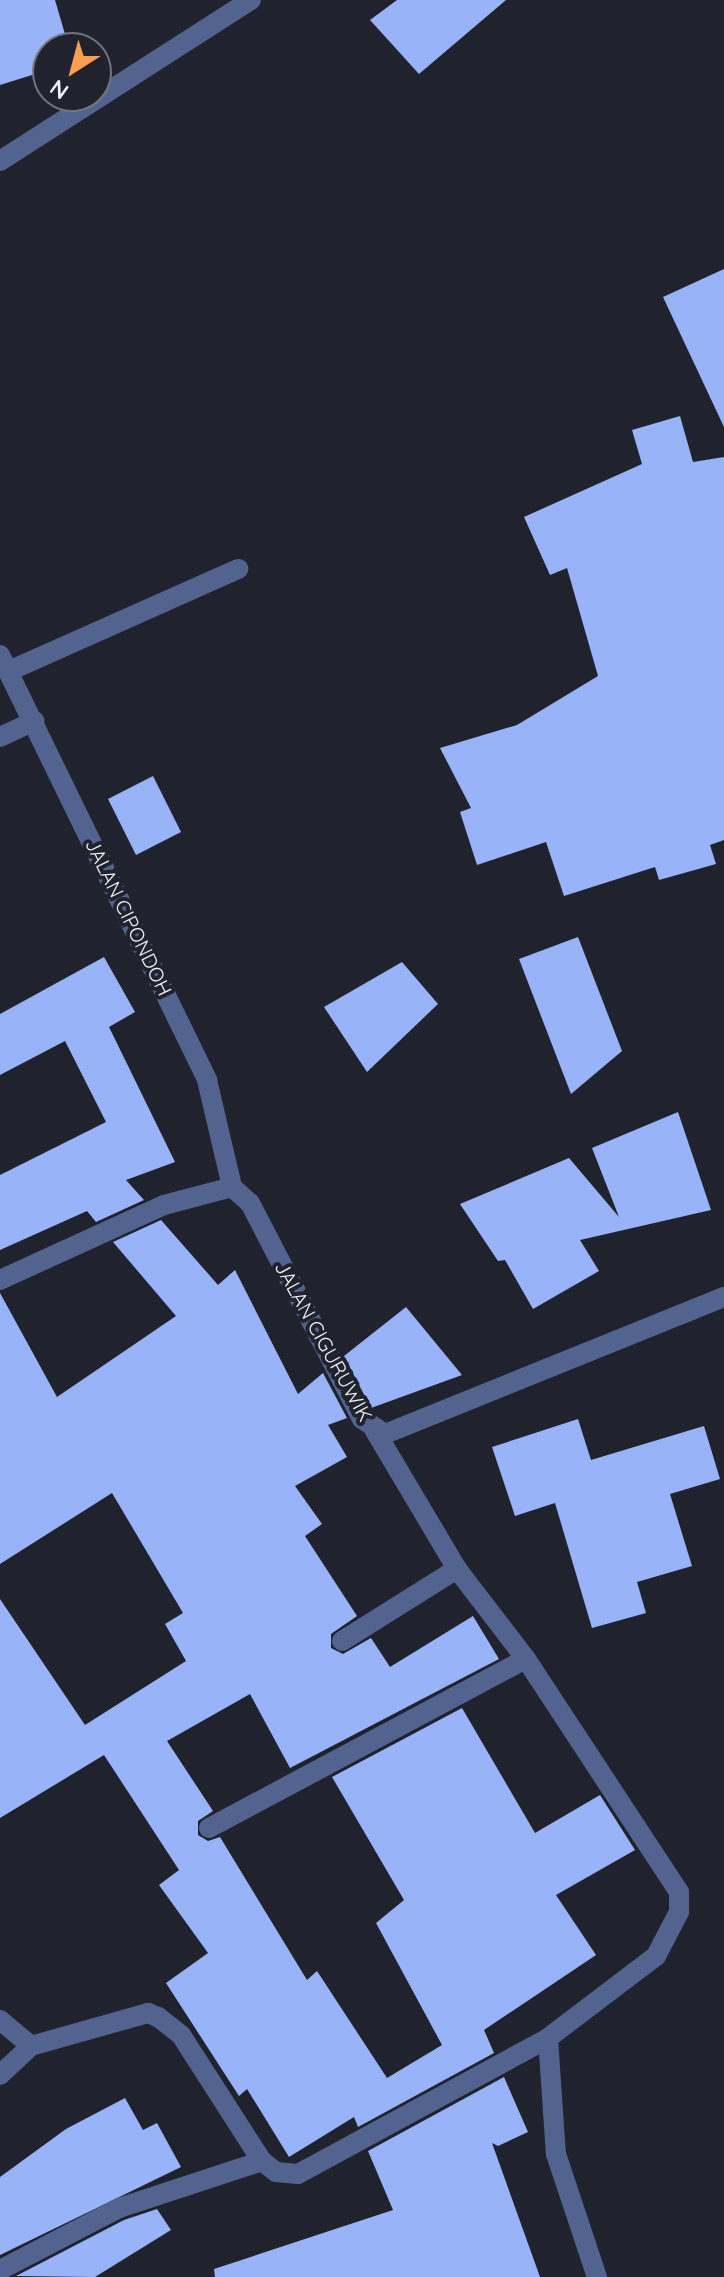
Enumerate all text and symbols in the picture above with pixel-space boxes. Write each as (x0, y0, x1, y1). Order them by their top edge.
north arrow (32, 32, 112, 112)
text: N (44, 74, 74, 106)
street label: JALAN CIPONDOH (81, 835, 177, 999)
street label: JALAN CIGURUWIK (270, 1257, 378, 1425)

